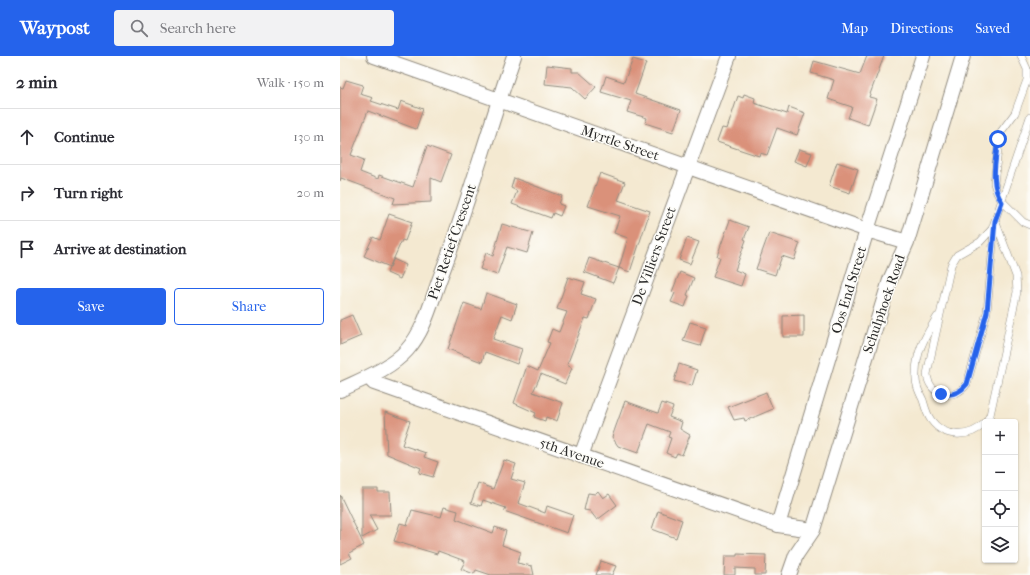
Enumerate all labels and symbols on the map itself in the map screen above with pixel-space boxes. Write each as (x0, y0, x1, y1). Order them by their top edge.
street label: Myrtle Street (579, 122, 661, 164)
route start (989, 130, 1007, 148)
street label: Piet Retief Crescent (424, 182, 480, 302)
street label: De Villiers Street (628, 204, 680, 308)
street label: Oos End Street (828, 244, 870, 336)
street label: Schulphoek Road (859, 252, 909, 356)
route end (932, 385, 950, 403)
street label: 5th Avenue (538, 434, 607, 472)

